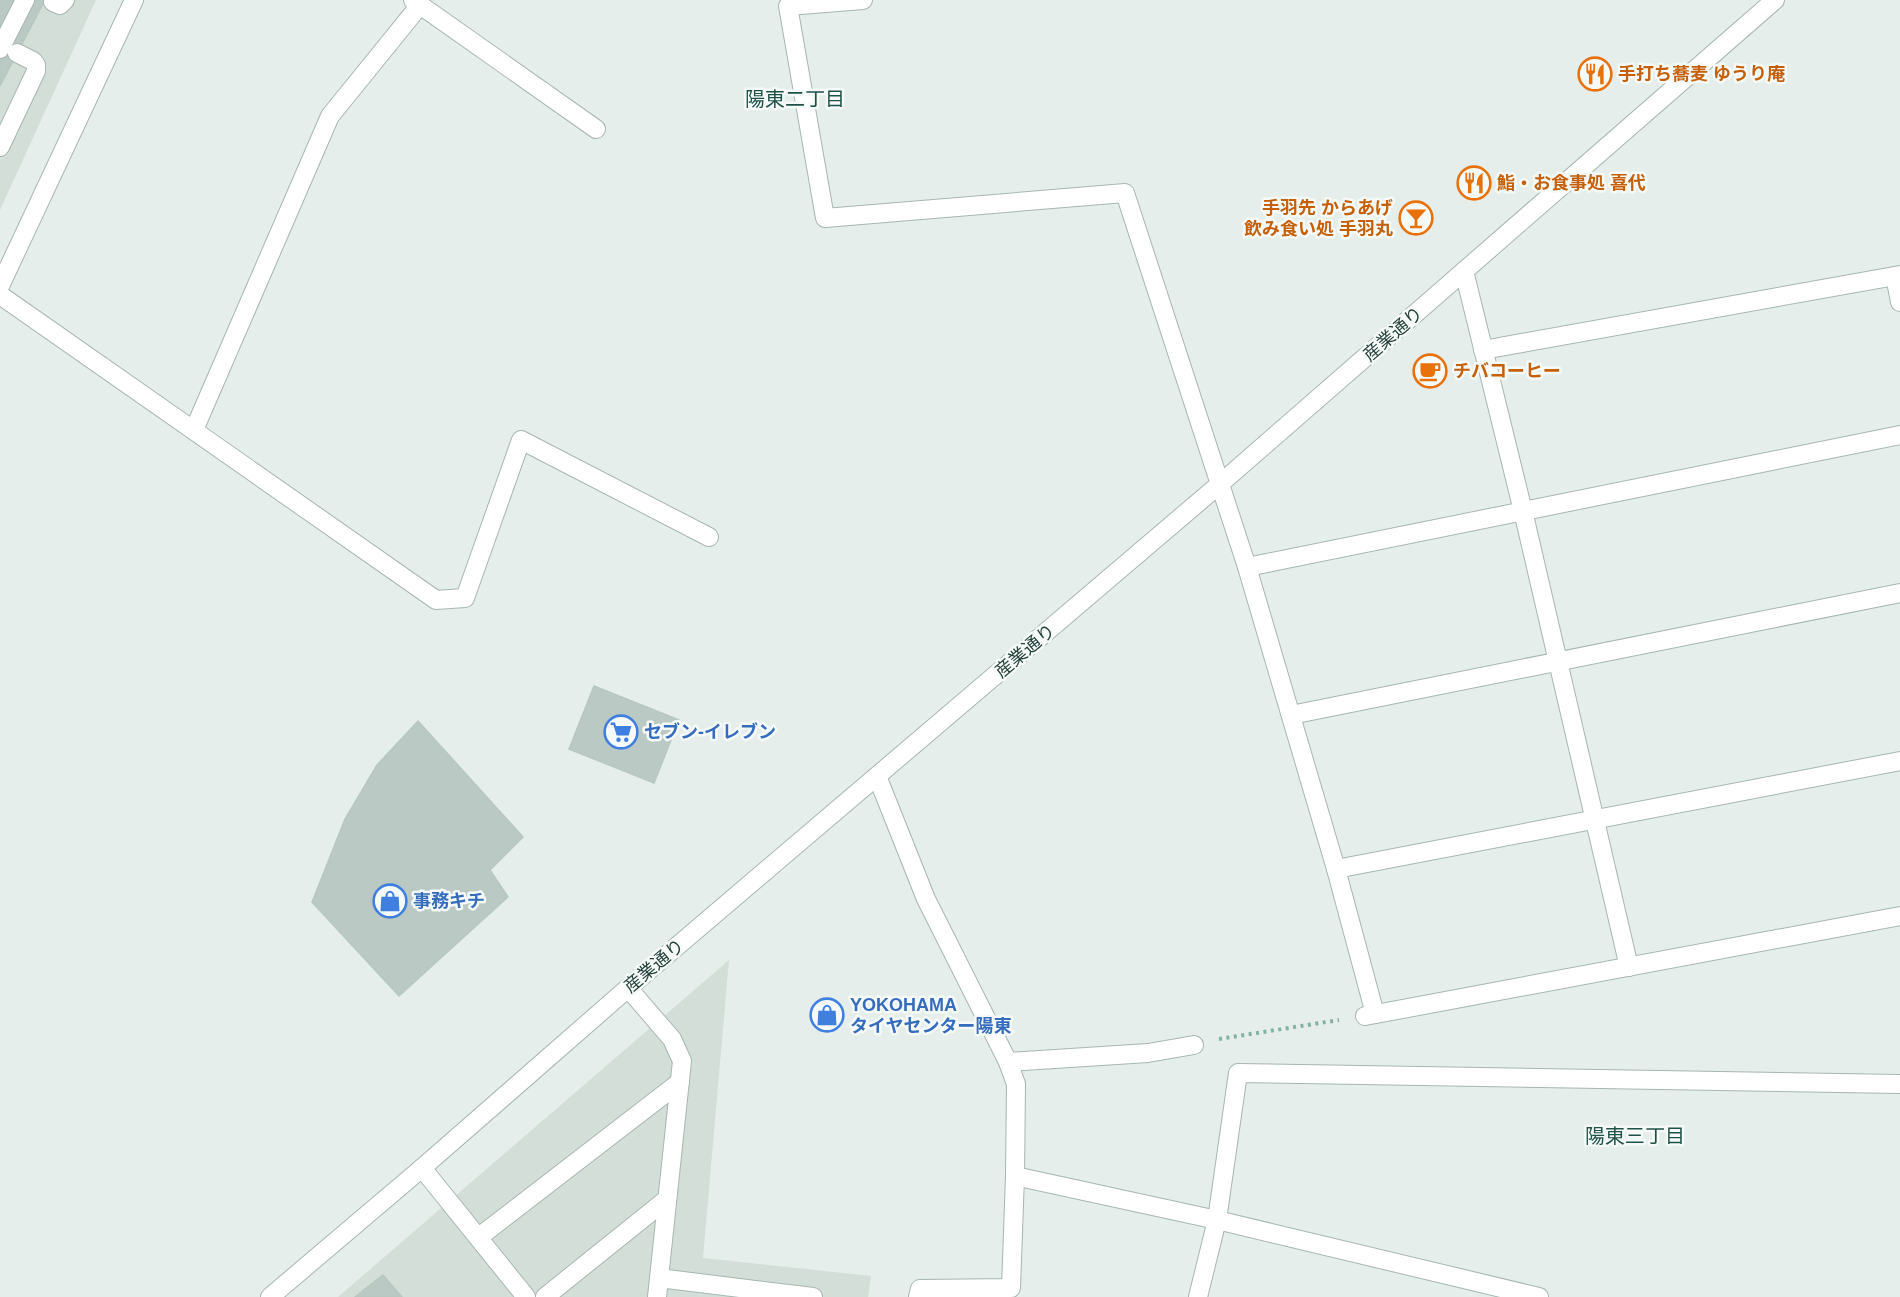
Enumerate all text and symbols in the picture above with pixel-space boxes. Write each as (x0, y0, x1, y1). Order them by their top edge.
restaurant icon: 手打ち蕎麦 ゆうり庵 (1577, 56, 1613, 92)
place label: 手打ち蕎麦 ゆうり庵 (1618, 64, 1785, 84)
district label: 陽東二丁目 (745, 88, 845, 110)
restaurant icon: 鮨・お食事処 喜代 (1456, 165, 1492, 201)
place label: 鮨・お食事処 喜代 (1497, 173, 1646, 193)
place label: 手羽先 からあげ 飲み食い処 手羽丸 (1244, 198, 1393, 239)
bar icon: 手羽先 からあげ 飲み食い処 手羽丸 (1398, 200, 1434, 236)
street label: 産業通り (1359, 303, 1427, 365)
cafe icon: チバコーヒー (1412, 353, 1448, 389)
place label: チバコーヒー (1453, 361, 1561, 381)
street label: 産業通り (991, 620, 1059, 682)
supermarket icon: セブン-イレブン (603, 714, 639, 750)
place label: セブン-イレブン (644, 722, 776, 742)
shop icon: 事務キチ (372, 883, 408, 919)
place label: 事務キチ (413, 891, 485, 911)
street label: 産業通り (620, 935, 688, 997)
place label: YOKOHAMA タイヤセンター陽東 (850, 995, 1011, 1036)
shop icon: YOKOHAMA タイヤセンター陽東 (809, 997, 845, 1033)
district label: 陽東三丁目 (1585, 1125, 1685, 1147)

